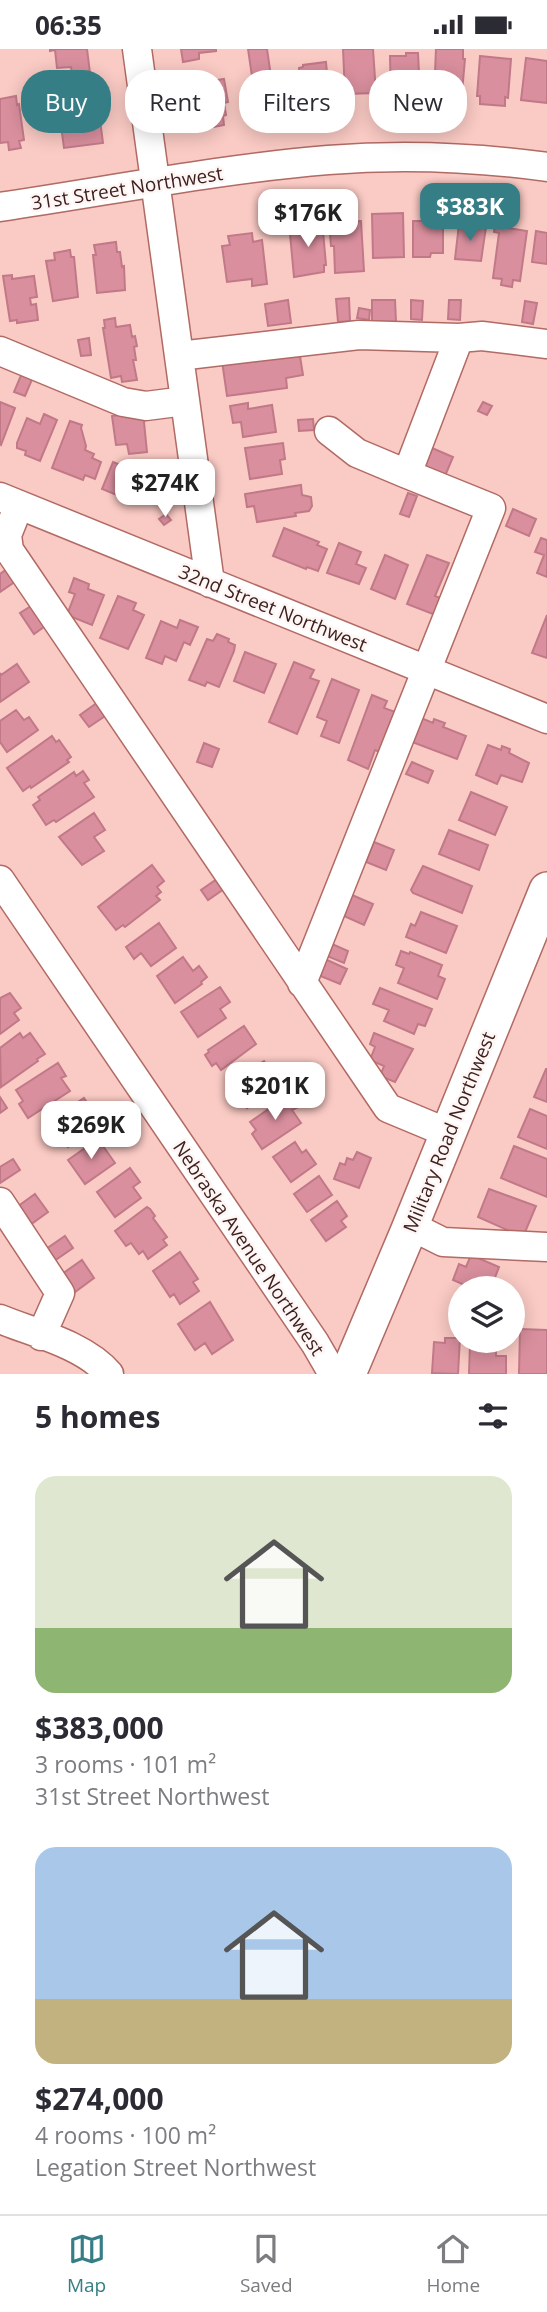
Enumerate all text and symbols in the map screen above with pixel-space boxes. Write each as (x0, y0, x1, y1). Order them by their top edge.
text: 06:35 (35, 7, 102, 43)
chip: Buy (21, 70, 111, 133)
chip: Rent (125, 70, 225, 133)
chip: Filters (239, 70, 355, 133)
chip: New (369, 70, 467, 133)
street label: 31st Street Northwest (29, 160, 225, 216)
pin: $383K (421, 183, 519, 243)
pin: $176K (259, 189, 357, 249)
text: $383K (436, 190, 504, 222)
text: $176K (274, 196, 342, 228)
pin: $274K (116, 459, 214, 519)
text: $274K (131, 466, 199, 498)
street label: 32nd Street Northwest (175, 558, 371, 658)
street label: Military Road Northwest (397, 1028, 501, 1236)
pin: $201K (226, 1063, 324, 1122)
text: $201K (241, 1069, 309, 1101)
pin: $269K (42, 1101, 140, 1161)
text: $269K (57, 1108, 125, 1140)
street label: Nebraska Avenue Northwest (167, 1136, 331, 1361)
map controls (448, 1276, 525, 1353)
button: layers (448, 1276, 525, 1353)
text: 5 homes (35, 1396, 160, 1437)
icon: filters (474, 1397, 512, 1435)
icon: home (211, 1521, 337, 1647)
text: $383,000 (35, 1707, 164, 1748)
text: 3 rooms · 101 m² (35, 1748, 216, 1780)
text: 31st Street Northwest (35, 1780, 269, 1812)
icon: home (211, 1892, 337, 2018)
text: $274,000 (35, 2078, 164, 2119)
text: 4 rooms · 100 m² (35, 2119, 216, 2151)
text: Legation Street Northwest (35, 2151, 316, 2183)
tab: Map (67, 2230, 106, 2298)
tab: Saved (240, 2230, 293, 2298)
tab: Home (426, 2230, 480, 2298)

